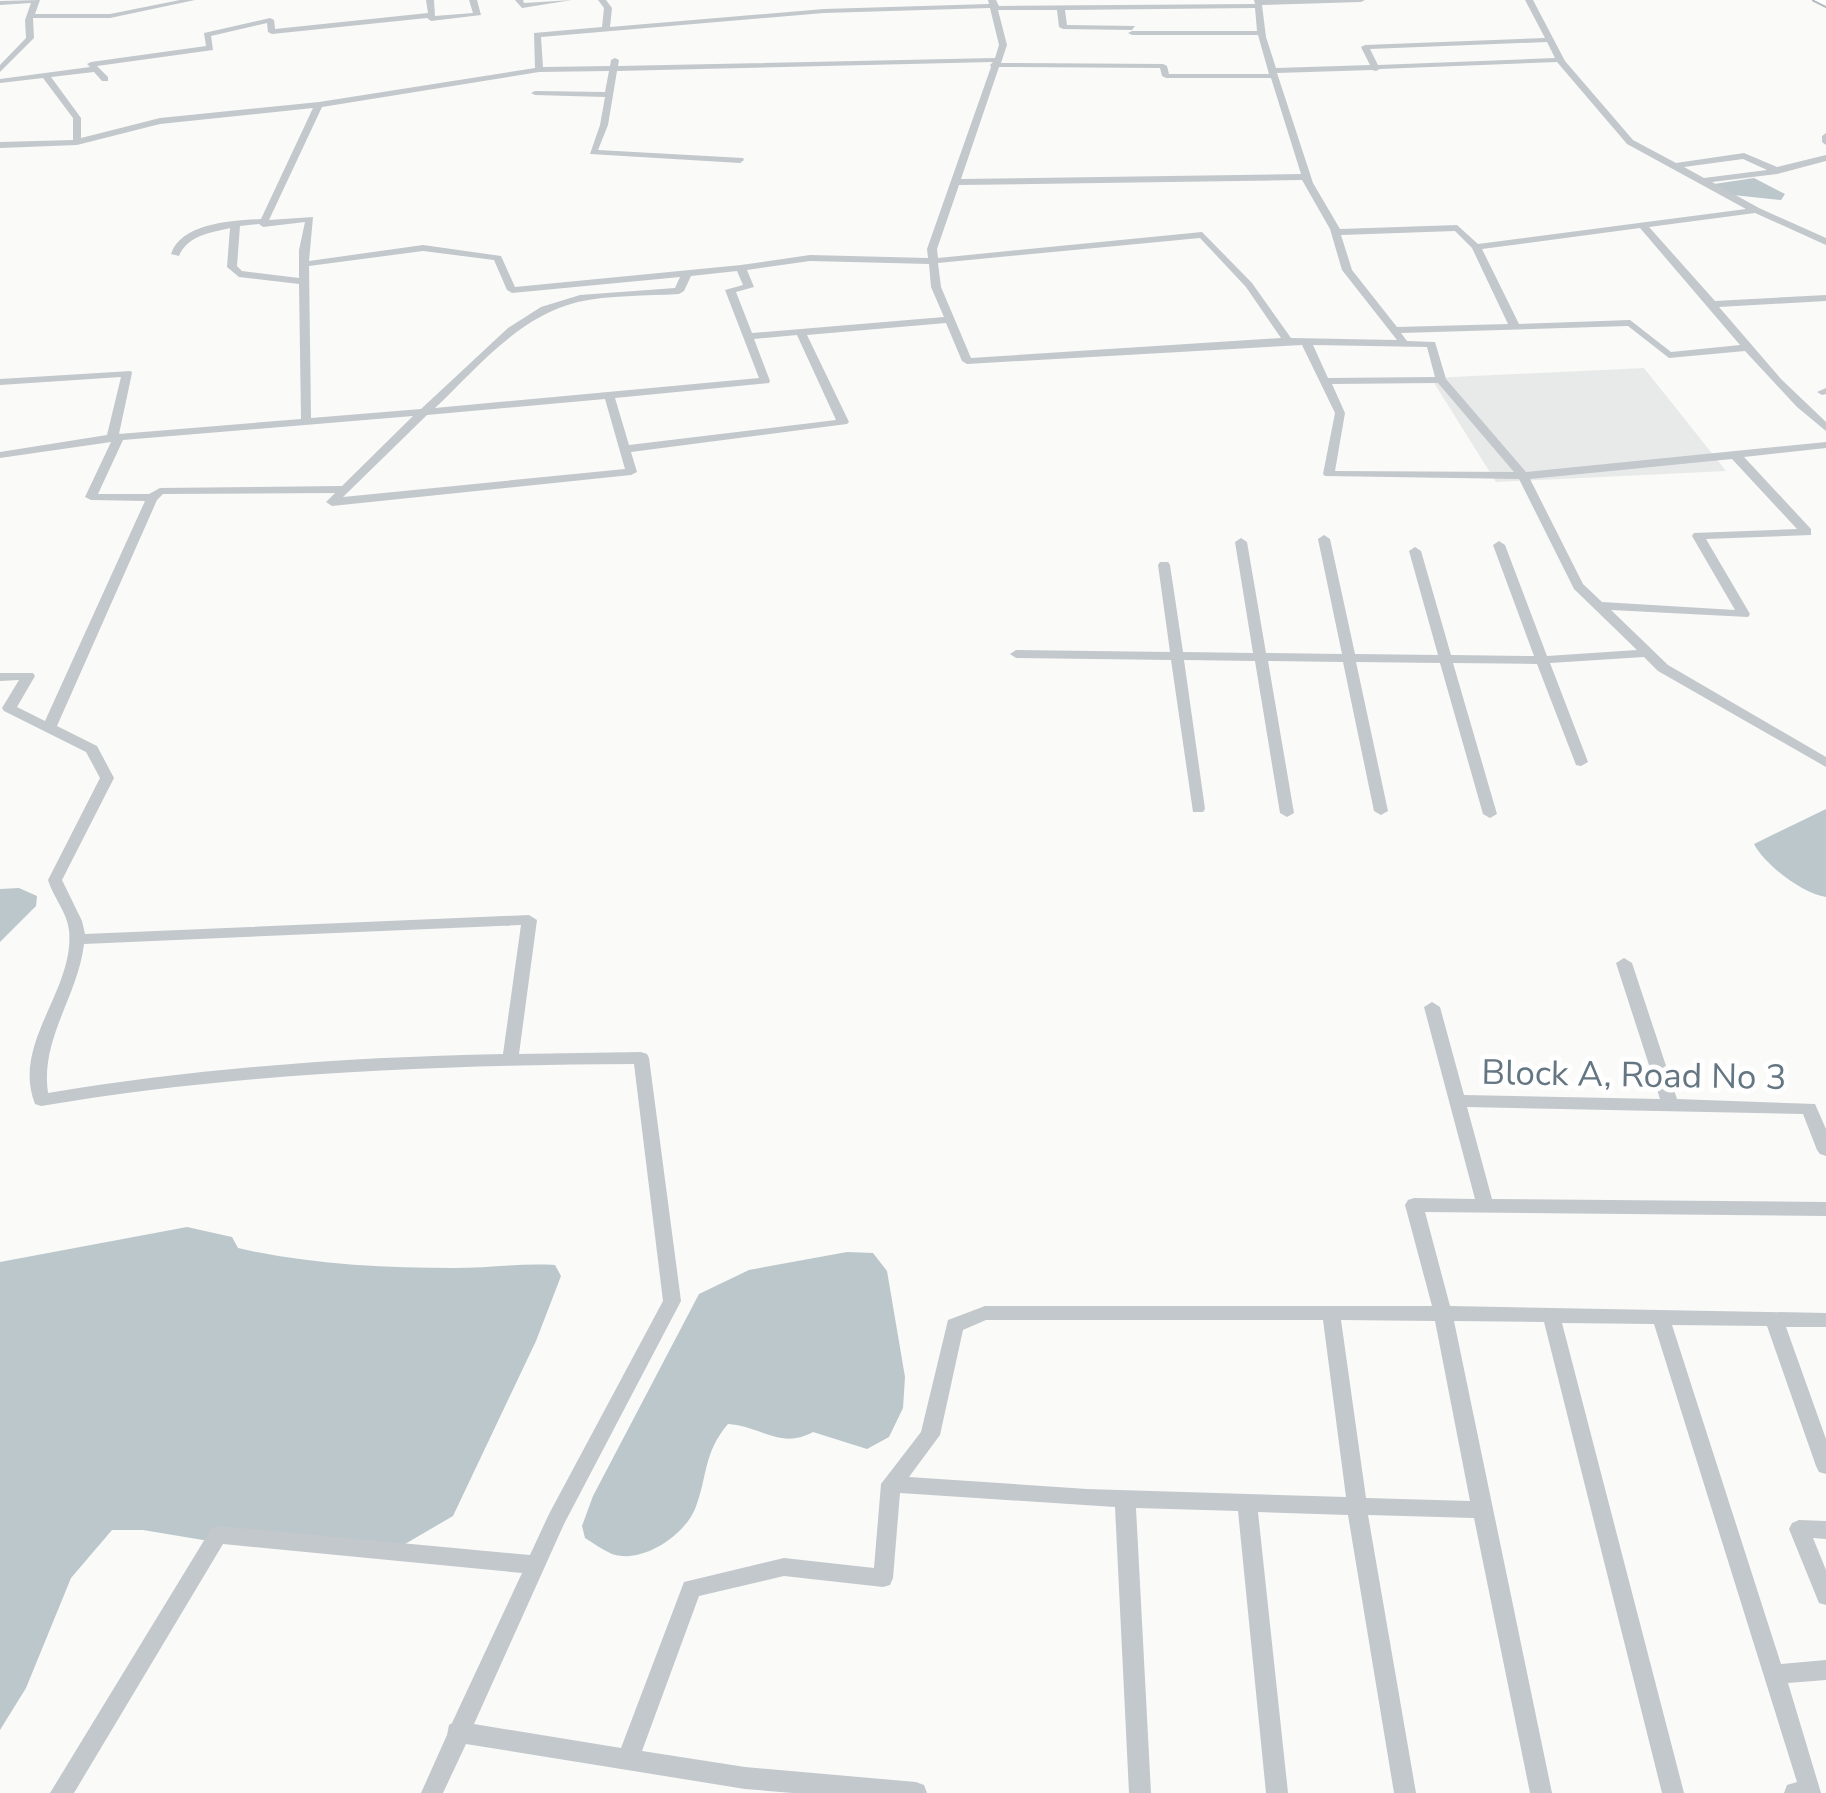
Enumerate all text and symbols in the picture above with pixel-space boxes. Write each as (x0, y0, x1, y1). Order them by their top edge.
street label: Block A, Road No 3 (1481, 1049, 1787, 1101)

